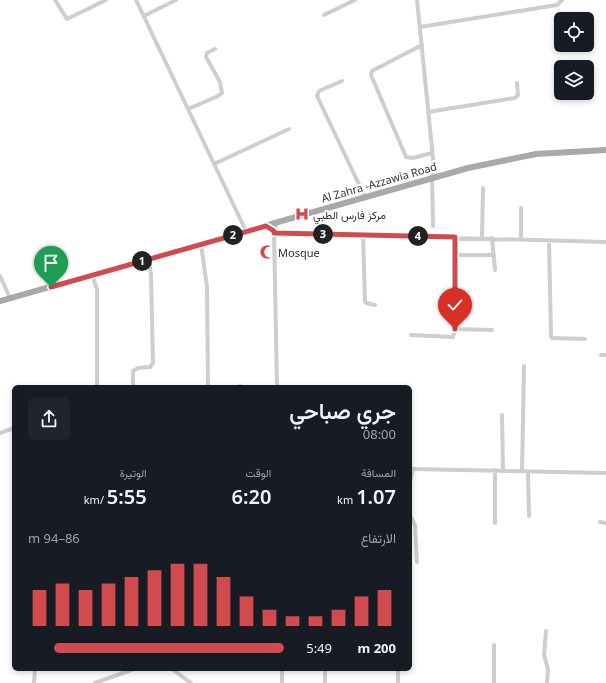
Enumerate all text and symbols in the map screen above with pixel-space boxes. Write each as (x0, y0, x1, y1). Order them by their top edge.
map controls (554, 12, 594, 100)
button: locate (554, 12, 594, 52)
button: layers (554, 60, 594, 100)
street label: Al Zahra -Azzawia Road (320, 158, 438, 206)
hospital icon: مركز فارس الطبي (294, 206, 310, 222)
place label: مركز فارس الطبي (313, 207, 386, 225)
pin: 3 (313, 224, 333, 244)
pin: 2 (223, 225, 243, 245)
text: 3 (320, 226, 326, 241)
pin: 4 (408, 226, 428, 246)
text: 2 (230, 227, 236, 242)
text: 4 (415, 228, 421, 243)
mosque icon: Mosque (259, 244, 275, 260)
place label: Mosque (278, 245, 320, 260)
pin (34, 246, 68, 287)
pin: 1 (132, 251, 152, 271)
icon: arrive (40, 252, 62, 274)
text: 1 (139, 253, 145, 268)
pin (438, 288, 472, 329)
icon: check (444, 294, 466, 316)
text: جري صباحي (289, 395, 396, 425)
button: share (28, 398, 70, 440)
text: 08:00 (363, 425, 396, 443)
text: الوتيرة (120, 465, 147, 480)
text: الوقت (245, 465, 271, 480)
text: المسافة (361, 465, 396, 480)
text: 5:55 (107, 483, 147, 510)
text: 6:20 (232, 483, 271, 510)
text: 1.07 (356, 483, 396, 510)
text: /km (84, 492, 107, 507)
text: km (337, 492, 356, 507)
text: 86–94 m (28, 529, 80, 547)
text: الارتفاع (361, 529, 396, 547)
text: 5:49 (306, 639, 332, 657)
text: 200 m (358, 639, 396, 657)

